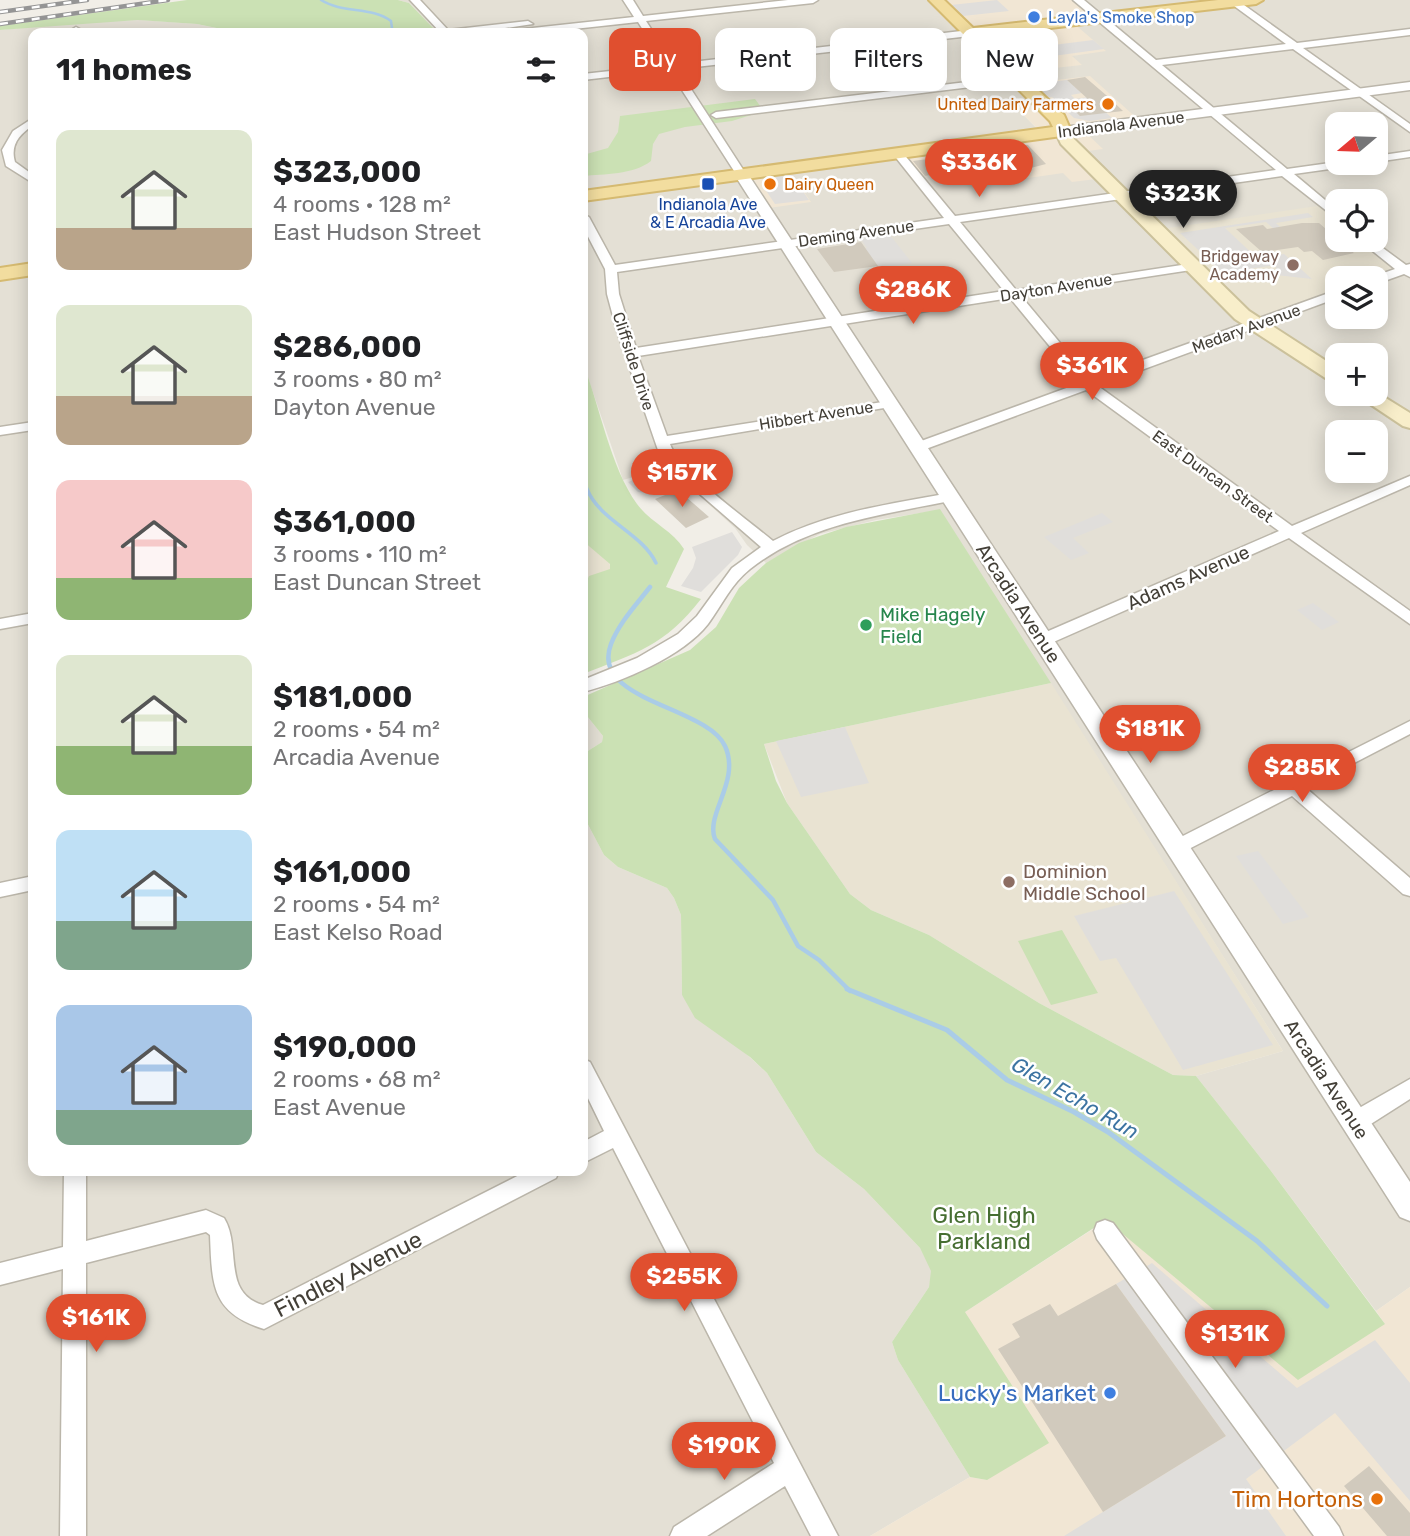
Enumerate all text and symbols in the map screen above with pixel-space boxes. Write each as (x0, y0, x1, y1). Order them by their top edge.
place label: Layla's Smoke Shop (1048, 8, 1195, 27)
marker: Layla's Smoke Shop (1026, 9, 1042, 25)
chip: Buy (609, 28, 701, 91)
chip: Rent (715, 28, 816, 91)
chip: Filters (830, 28, 947, 91)
chip: New (961, 28, 1058, 91)
icon: filters (522, 51, 560, 89)
text: 11 homes (56, 52, 192, 88)
place label: United Dairy Farmers (937, 95, 1094, 114)
marker: United Dairy Farmers (1100, 96, 1116, 112)
street label: Indianola Avenue (1057, 107, 1185, 142)
north arrow (1325, 112, 1388, 175)
map controls (1325, 112, 1388, 483)
pin: $336K (930, 140, 1028, 199)
text: $336K (941, 148, 1017, 176)
text: $323,000 (273, 154, 421, 190)
icon: home (112, 158, 196, 242)
pin: $323K (1134, 170, 1232, 230)
place label: Dairy Queen (784, 175, 874, 194)
marker: Indianola Ave & E Arcadia Ave (700, 176, 716, 192)
marker: Dairy Queen (762, 176, 778, 192)
text: $323K (1145, 179, 1221, 207)
button: locate (1325, 189, 1388, 252)
text: 4 rooms · 128 m² (273, 190, 451, 218)
place label: Indianola Ave & E Arcadia Ave (650, 195, 766, 232)
street label: Deming Avenue (797, 216, 915, 251)
text: East Hudson Street (273, 218, 481, 246)
place label: Bridgeway Academy (1200, 247, 1279, 284)
marker: Bridgeway Academy (1285, 257, 1301, 273)
pin: $286K (864, 266, 962, 326)
button: layers (1325, 266, 1388, 329)
street label: Dayton Avenue (999, 269, 1113, 306)
text: $286K (875, 275, 951, 303)
street label: Medary Avenue (1189, 300, 1303, 357)
street label: Cliffside Drive (609, 310, 658, 413)
text: $286,000 (273, 329, 422, 365)
icon: home (112, 333, 196, 417)
pin: $361K (1043, 342, 1141, 402)
button: + (1325, 343, 1388, 406)
text: $361K (1056, 351, 1128, 379)
text: 3 rooms · 80 m² (273, 365, 442, 393)
text: Dayton Avenue (273, 393, 436, 421)
street label: Hibbert Avenue (758, 397, 874, 434)
button: − (1325, 420, 1388, 483)
street label: East Duncan Street (1149, 426, 1277, 527)
pin: $157K (633, 449, 731, 509)
text: $157K (647, 458, 717, 486)
text: $361,000 (273, 504, 416, 540)
icon: home (112, 508, 196, 592)
street label: Arcadia Avenue (971, 539, 1066, 667)
text: 3 rooms · 110 m² (273, 540, 447, 568)
street label: Adams Avenue (1123, 540, 1253, 615)
text: East Duncan Street (273, 568, 481, 596)
place label: Mike Hagely Field (880, 603, 985, 648)
marker: Mike Hagely Field (858, 617, 874, 633)
text: $181,000 (273, 679, 413, 715)
icon: home (112, 683, 196, 767)
pin: $181K (1101, 706, 1199, 765)
text: $181K (1115, 714, 1185, 742)
text: 2 rooms · 54 m² (273, 715, 440, 743)
text: Arcadia Avenue (273, 743, 440, 771)
pin: $285K (1253, 744, 1351, 804)
text: $285K (1264, 753, 1340, 781)
text: $161,000 (273, 854, 411, 890)
icon: home (112, 858, 196, 942)
place label: Dominion Middle School (1023, 860, 1146, 905)
marker: Dominion Middle School (1001, 874, 1017, 890)
text: 2 rooms · 54 m² (273, 890, 440, 918)
text: East Kelso Road (273, 918, 443, 946)
street label: Arcadia Avenue (1279, 1015, 1374, 1143)
text: $190,000 (273, 1029, 417, 1065)
icon: home (112, 1033, 196, 1117)
water label: Glen Echo Run (1007, 1051, 1143, 1144)
text: 2 rooms · 68 m² (273, 1065, 441, 1093)
text: East Avenue (273, 1093, 406, 1121)
park label: Glen High Parkland (932, 1201, 1036, 1255)
street label: Findley Avenue (269, 1225, 427, 1323)
pin: $255K (635, 1254, 733, 1313)
text: $255K (646, 1262, 722, 1290)
pin: $161K (47, 1294, 145, 1354)
text: $161K (62, 1303, 130, 1331)
pin: $131K (1186, 1310, 1284, 1370)
text: $131K (1201, 1319, 1269, 1347)
place label: Lucky's Market (938, 1379, 1096, 1407)
marker: Lucky's Market (1102, 1385, 1118, 1401)
pin: $190K (675, 1422, 773, 1482)
text: $190K (688, 1431, 760, 1459)
place label: Tim Hortons (1232, 1485, 1363, 1513)
marker: Tim Hortons (1369, 1491, 1385, 1507)

